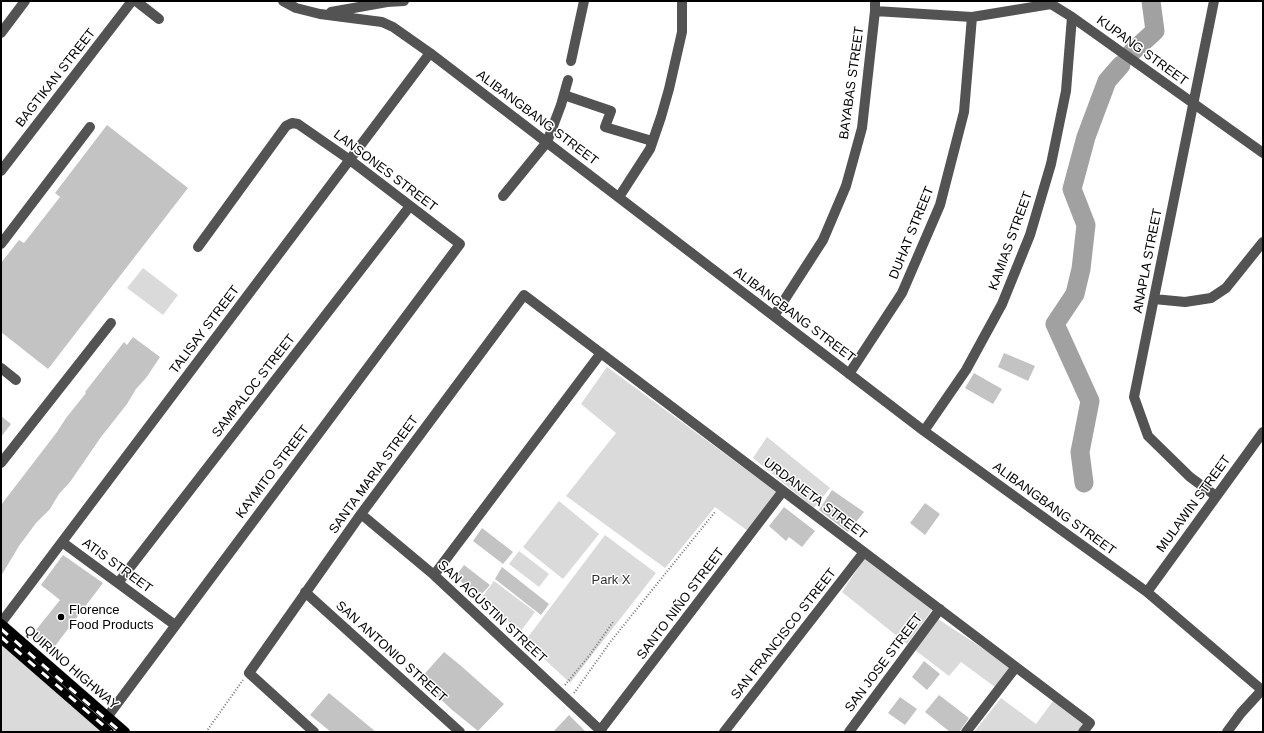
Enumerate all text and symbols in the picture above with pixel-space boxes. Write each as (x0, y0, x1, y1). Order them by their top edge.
street label: KUPANG STREET (1093, 13, 1191, 89)
street label: BAGTIKAN STREET (13, 26, 99, 130)
street label: BAYABAS STREET (836, 26, 868, 140)
street label: ALIBANGBANG STREET (473, 67, 601, 169)
street label: LANSONES STREET (330, 127, 440, 215)
street label: DUHAT STREET (886, 184, 938, 282)
street label: KAMIAS STREET (986, 189, 1036, 293)
street label: ANAPLA STREET (1130, 207, 1166, 315)
street label: ALIBANGBANG STREET (730, 264, 858, 366)
street label: TALISAY STREET (167, 283, 243, 377)
street label: SAMPALOC STREET (209, 331, 299, 441)
street label: SANTA MARIA STREET (326, 413, 422, 537)
street label: KAYMITO STREET (233, 423, 313, 521)
street label: MULAWIN STREET (1154, 453, 1234, 555)
street label: URDANETA STREET (760, 455, 870, 543)
street label: ALIBANGBANG STREET (990, 459, 1118, 559)
street label: ATIS STREET (79, 535, 155, 597)
street label: SANTO NIÑO STREET (634, 545, 728, 663)
street label: SAN AGUSTIN STREET (434, 558, 550, 666)
street label: SAN FRANCISCO STREET (728, 565, 840, 703)
park label: Park X (591, 572, 631, 588)
street label: SAN ANTONIO STREET (332, 598, 450, 706)
place label: Florence Food Products (69, 602, 154, 633)
street label: SAN JOSE STREET (842, 611, 926, 715)
marker: Florence Food Products (56, 612, 66, 622)
street label: QUIRINO HIGHWAY (21, 623, 121, 713)

